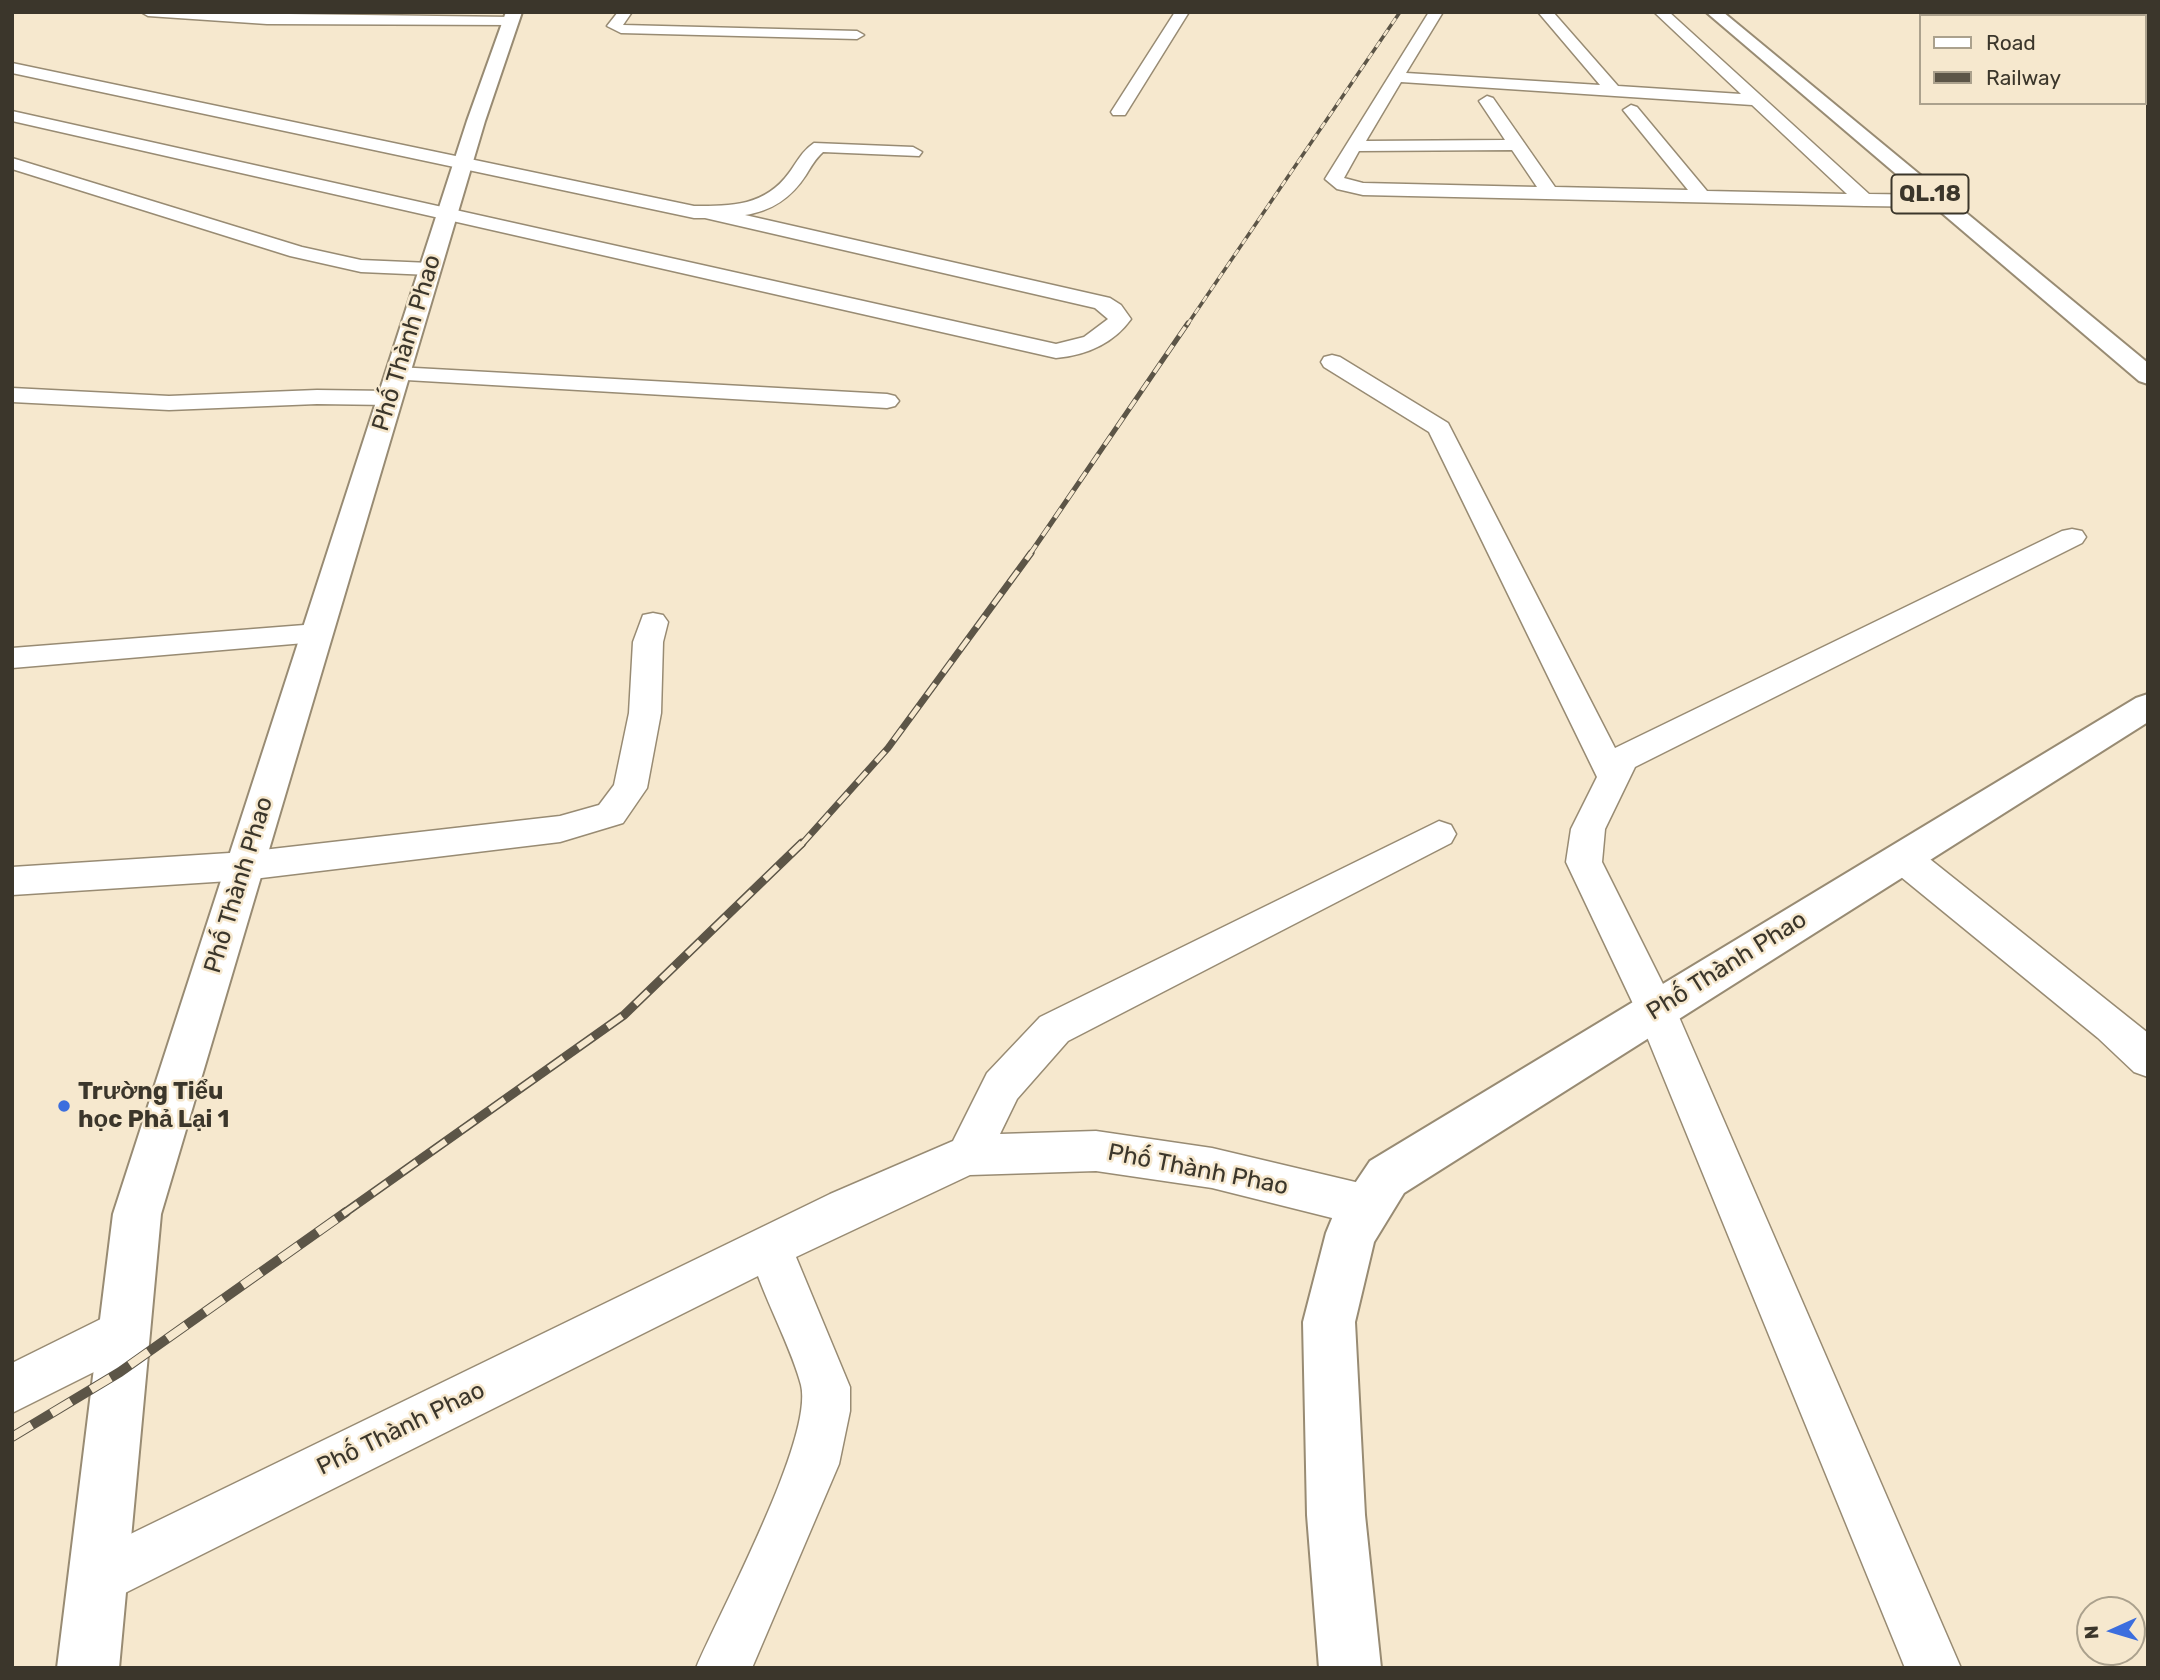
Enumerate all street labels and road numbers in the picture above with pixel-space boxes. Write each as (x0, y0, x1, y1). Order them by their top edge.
road number: QL.18 (1892, 174, 1968, 214)
street label: Phố Thành Phao (366, 251, 448, 435)
street label: Phố Thành Phao (198, 793, 280, 977)
street label: Phố Thành Phao (1642, 905, 1812, 1027)
street label: Phố Thành Phao (1105, 1138, 1291, 1202)
street label: Phố Thành Phao (312, 1376, 490, 1482)

